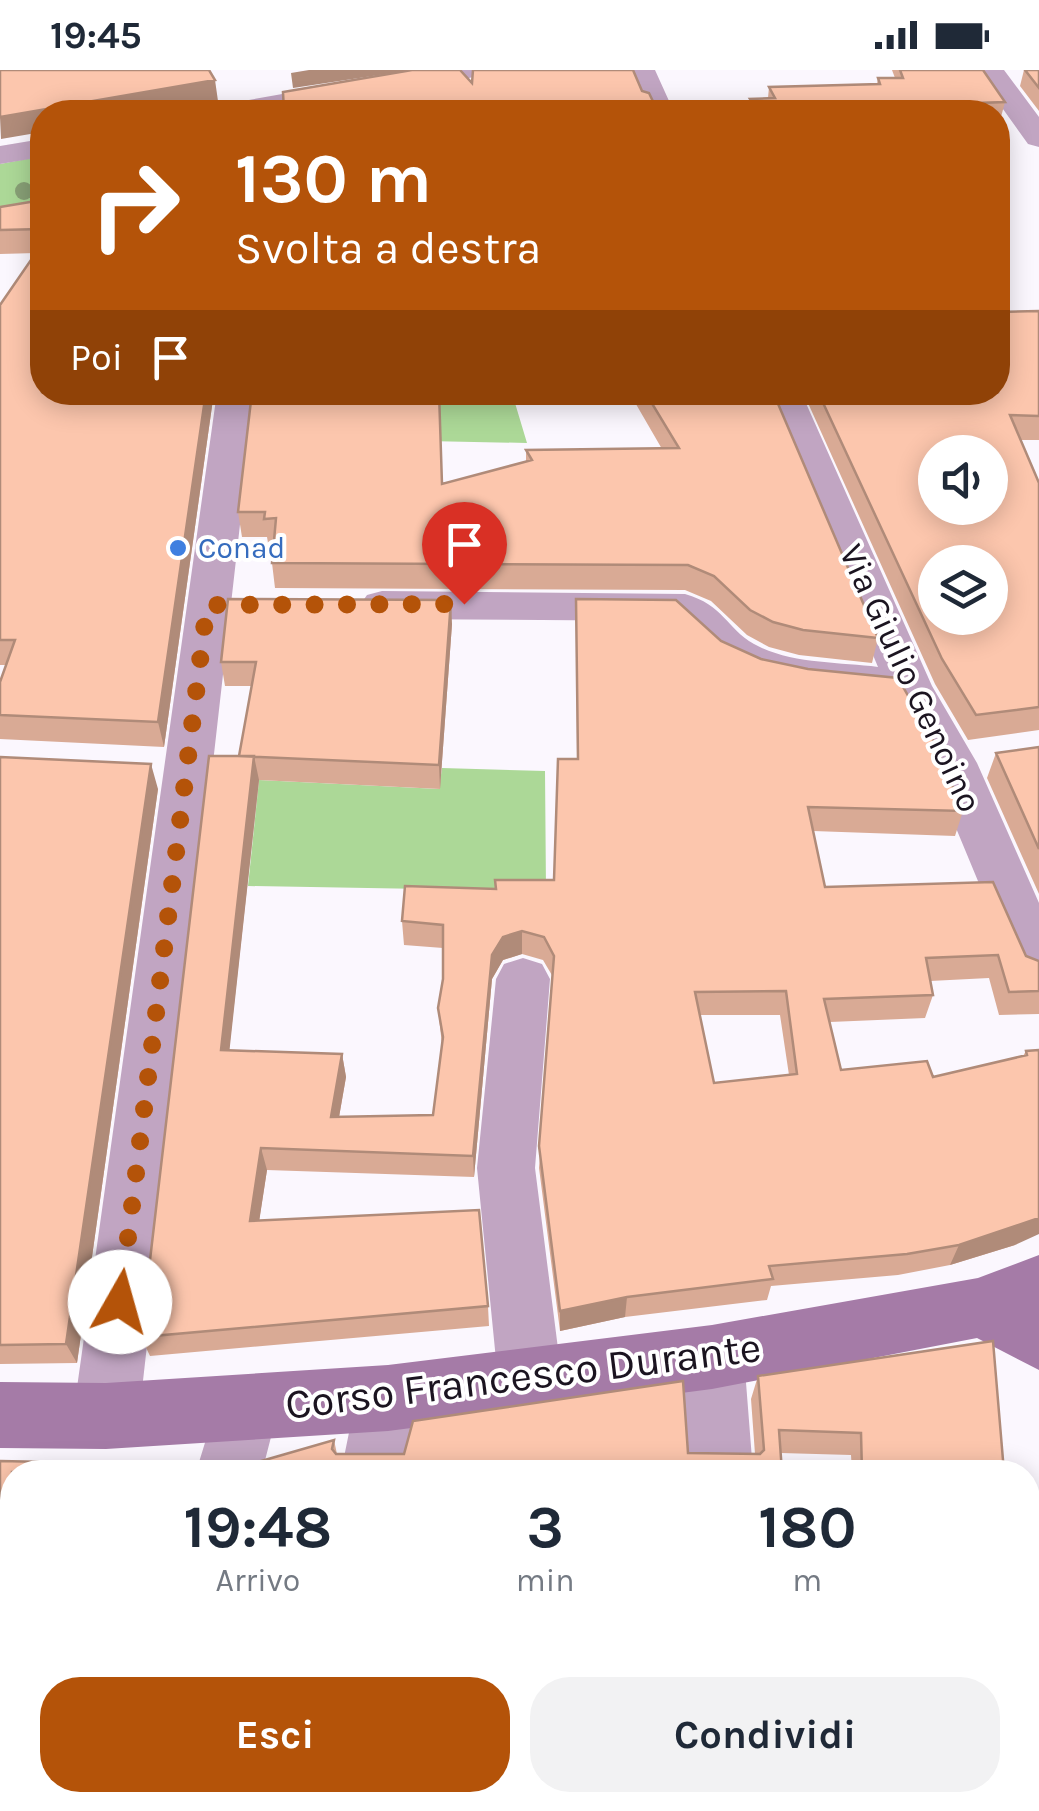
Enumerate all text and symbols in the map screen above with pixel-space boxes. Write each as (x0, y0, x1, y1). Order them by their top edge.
text: 19:45 (50, 13, 142, 58)
text: 130 m (235, 138, 432, 220)
icon: right (70, 140, 200, 270)
text: Svolta a destra (235, 222, 541, 274)
icon: arrive (143, 330, 198, 385)
text: Poi (70, 335, 123, 380)
map controls (918, 435, 1008, 635)
button: sound (918, 435, 1008, 525)
pin (422, 502, 507, 605)
icon: arrive (437, 517, 492, 572)
place label: Conad (198, 530, 285, 566)
marker: Conad (167, 537, 189, 559)
street label: Via Giulio Genoino (830, 538, 991, 819)
button: layers (918, 545, 1008, 635)
position arrow (68, 1250, 172, 1354)
street label: Corso Francesco Durante (283, 1322, 764, 1430)
text: 19:48 (184, 1492, 332, 1562)
text: 3 (527, 1492, 564, 1562)
text: 180 (758, 1492, 856, 1562)
text: Arrivo (216, 1562, 300, 1599)
text: min (516, 1562, 575, 1599)
text: m (792, 1562, 822, 1599)
button: Esci (40, 1677, 510, 1792)
button: Condividi (530, 1677, 1000, 1792)

